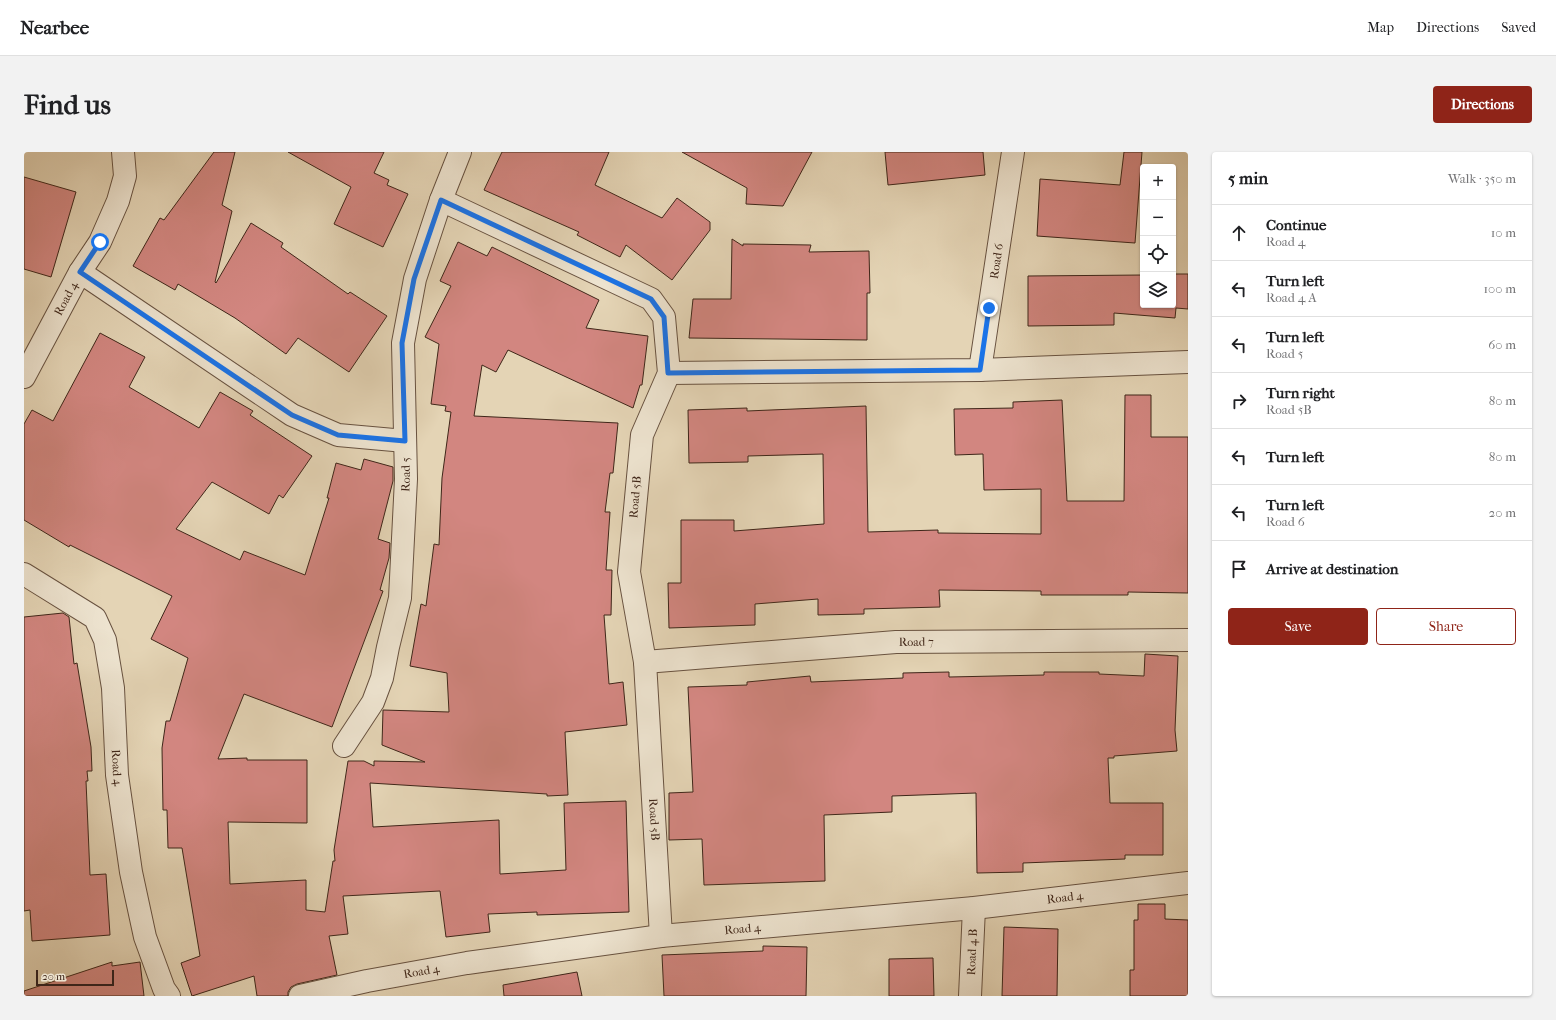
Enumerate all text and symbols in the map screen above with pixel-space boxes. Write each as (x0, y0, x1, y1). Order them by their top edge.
text: Nearbee (20, 17, 89, 39)
text: Map (1367, 19, 1394, 36)
text: Directions (1416, 19, 1479, 36)
text: Saved (1501, 19, 1536, 36)
button: Directions (1433, 86, 1532, 123)
text: Find us (24, 88, 111, 121)
map controls (1140, 164, 1176, 308)
button: + (1140, 164, 1176, 200)
text: 5 min (1228, 168, 1268, 188)
text: Walk · 350 m (1448, 171, 1516, 186)
button: − (1140, 200, 1176, 236)
text: Continue (1266, 216, 1326, 234)
icon: ahead (1228, 222, 1250, 244)
text: 10 m (1491, 225, 1516, 240)
route start (91, 233, 109, 251)
text: Road 4 (1266, 234, 1305, 249)
button: locate (1140, 236, 1176, 272)
street label: Road 6 (987, 242, 1006, 280)
button: layers (1140, 272, 1176, 308)
text: Turn left (1266, 272, 1324, 290)
street label: Road 4 (51, 278, 81, 318)
icon: left (1228, 278, 1250, 300)
text: 100 m (1483, 281, 1516, 296)
text: Road 4 A (1266, 290, 1317, 305)
route end (980, 299, 998, 317)
text: Turn left (1266, 328, 1324, 346)
icon: left (1228, 334, 1250, 356)
text: 60 m (1488, 337, 1516, 352)
text: Road 5 (1266, 346, 1303, 361)
text: Turn right (1266, 384, 1335, 402)
icon: right (1228, 390, 1250, 412)
text: 80 m (1489, 393, 1516, 408)
text: Road 5B (1266, 402, 1312, 417)
icon: left (1228, 446, 1250, 468)
text: Turn left (1266, 448, 1324, 466)
text: 80 m (1489, 449, 1516, 464)
street label: Road 5 (398, 457, 413, 492)
street label: Road 5B (626, 475, 644, 519)
text: Turn left (1266, 496, 1324, 514)
icon: left (1228, 502, 1250, 524)
text: 20 m (1489, 505, 1516, 520)
text: Road 6 (1266, 514, 1305, 529)
icon: arrive (1228, 558, 1250, 580)
text: Arrive at destination (1266, 560, 1398, 578)
button: Save (1228, 608, 1368, 645)
button: Share (1376, 608, 1516, 645)
street label: Road 7 (899, 635, 934, 649)
street label: Road 4 (109, 749, 126, 788)
street label: Road 5B (646, 798, 662, 841)
street label: Road 4 (1046, 888, 1085, 906)
street label: Road 4 (724, 920, 762, 937)
street label: Road 4 B (964, 928, 980, 976)
street label: Road 4 (402, 961, 442, 981)
scale bar (36, 968, 114, 987)
text: 20 m (42, 970, 65, 983)

